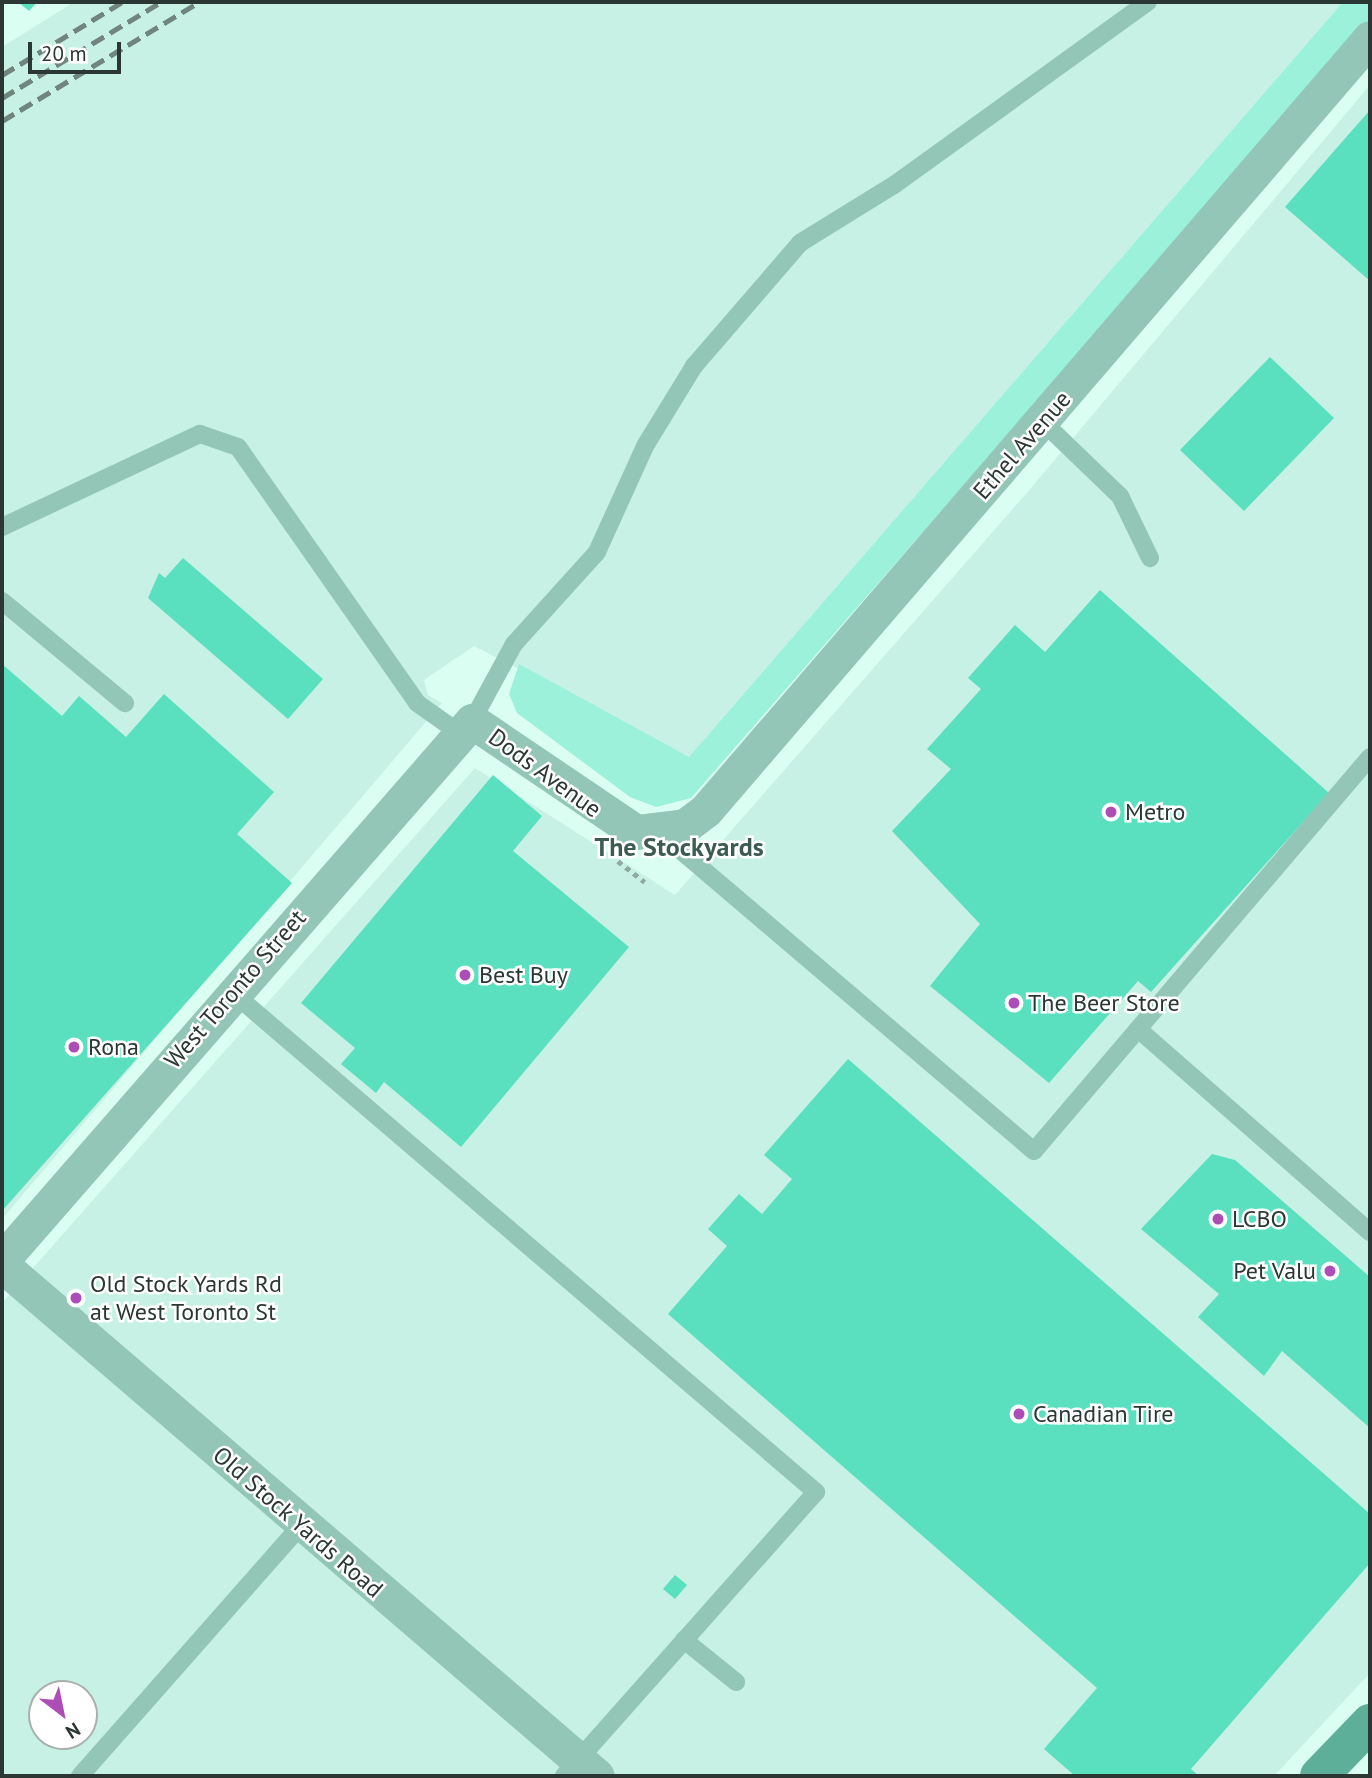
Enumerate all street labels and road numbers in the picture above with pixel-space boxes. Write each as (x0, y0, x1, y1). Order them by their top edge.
street label: Ethel Avenue (967, 385, 1077, 505)
street label: Dods Avenue (483, 722, 607, 824)
street label: West Toronto Street (158, 904, 312, 1074)
street label: Old Stock Yards Road (207, 1440, 389, 1604)

